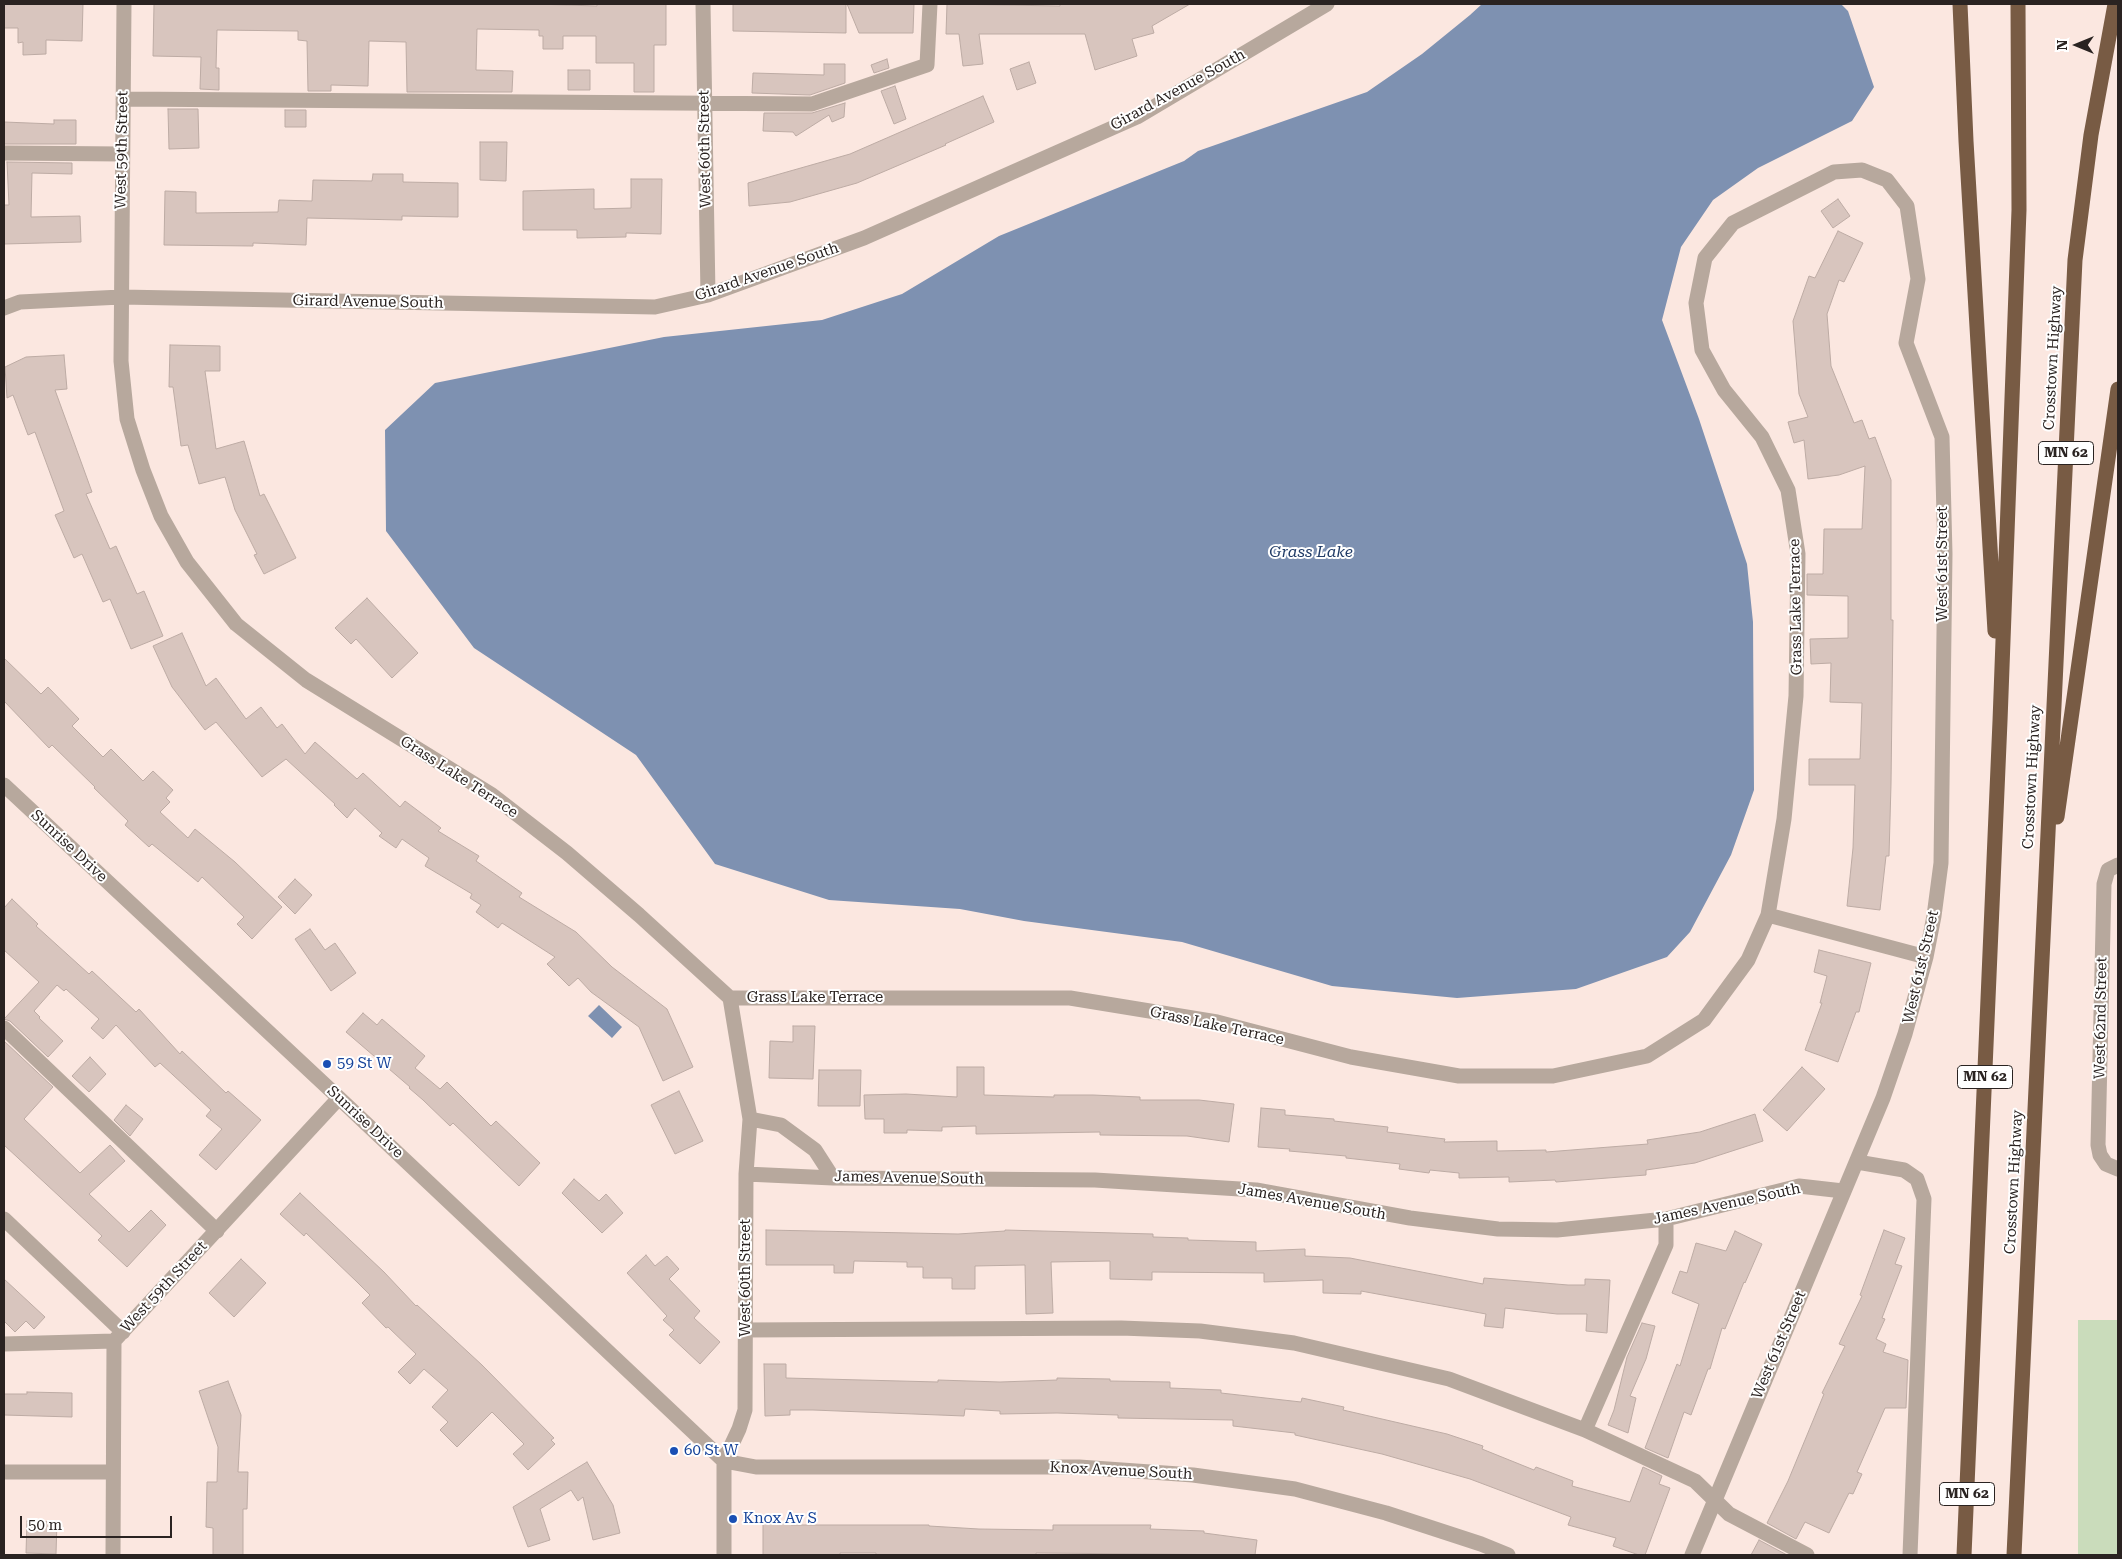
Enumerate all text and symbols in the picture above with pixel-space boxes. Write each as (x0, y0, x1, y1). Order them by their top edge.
north arrow (2052, 20, 2102, 70)
text: N (2054, 40, 2070, 50)
street label: Girard Avenue South (1108, 46, 1248, 134)
street label: West 60th Street (695, 90, 715, 208)
street label: West 59th Street (112, 91, 132, 209)
street label: Girard Avenue South (693, 239, 841, 305)
street label: Crosstown Highway (2040, 285, 2066, 431)
street label: Girard Avenue South (292, 292, 444, 312)
road number: MN 62 (2038, 442, 2094, 464)
street label: West 61st Street (1934, 506, 1952, 622)
street label: Grass Lake Terrace (1786, 539, 1806, 675)
water label: Grass Lake (1269, 542, 1353, 562)
street label: Crosstown Highway (2019, 704, 2045, 850)
street label: Grass Lake Terrace (397, 732, 521, 822)
street label: Sunrise Drive (27, 806, 111, 886)
street label: West 61st Street (1899, 909, 1943, 1025)
street label: West 62nd Street (2091, 957, 2111, 1079)
street label: Grass Lake Terrace (747, 989, 883, 1007)
street label: Grass Lake Terrace (1148, 1003, 1286, 1049)
place label: 59 St W (337, 1055, 391, 1073)
marker: 59 St W (321, 1058, 333, 1070)
road number: MN 62 (1958, 1066, 2012, 1088)
street label: Sunrise Drive (323, 1082, 407, 1162)
street label: Crosstown Highway (2001, 1109, 2027, 1255)
street label: James Avenue South (834, 1168, 984, 1188)
street label: James Avenue South (1237, 1180, 1387, 1224)
street label: James Avenue South (1652, 1180, 1802, 1228)
street label: West 60th Street (737, 1219, 755, 1337)
street label: West 59th Street (117, 1238, 211, 1336)
street label: West 61st Street (1748, 1288, 1810, 1402)
place label: 60 St W (684, 1442, 738, 1460)
marker: 60 St W (668, 1445, 680, 1457)
street label: Knox Avenue South (1049, 1458, 1193, 1484)
road number: MN 62 (1940, 1482, 1994, 1506)
scale bar (22, 1506, 175, 1538)
place label: Knox Av S (743, 1510, 817, 1528)
marker: Knox Av S (727, 1513, 739, 1525)
text: 50 m (28, 1516, 62, 1534)

